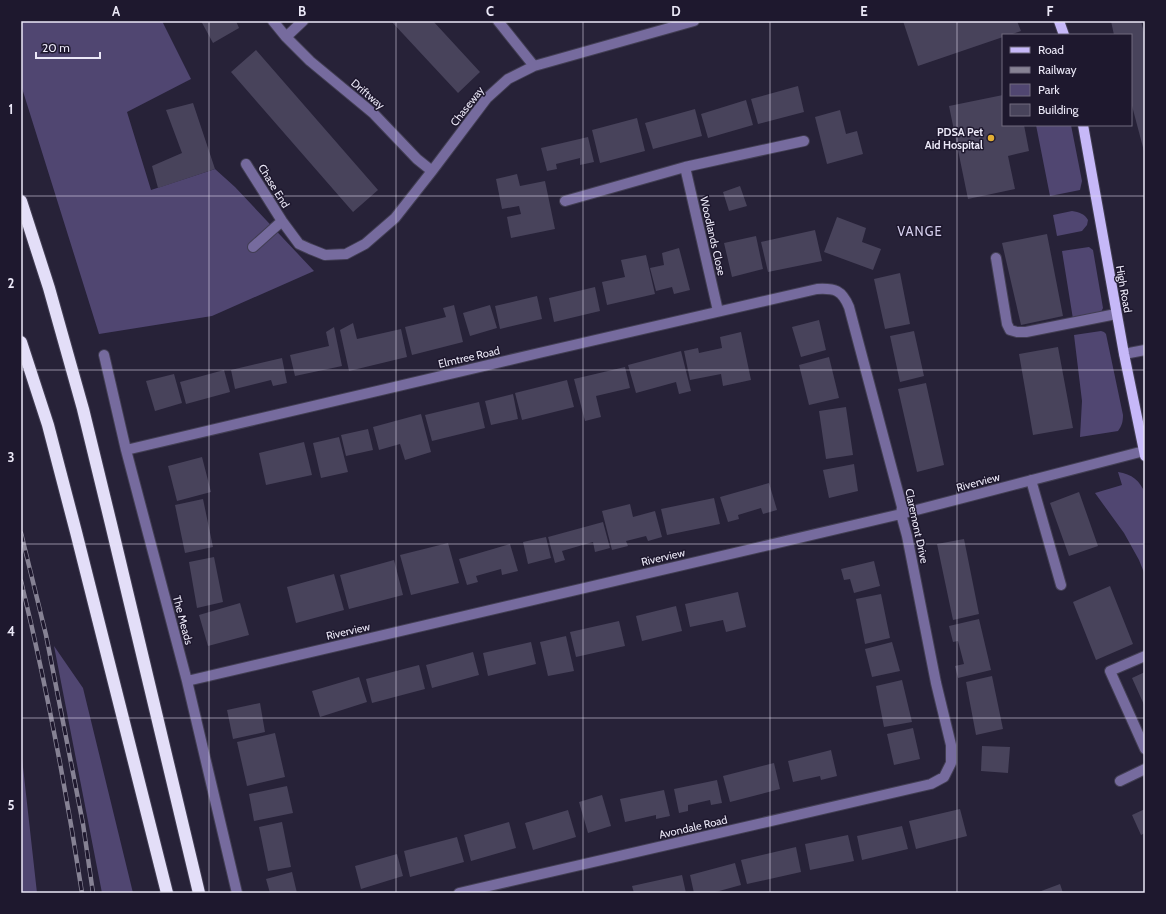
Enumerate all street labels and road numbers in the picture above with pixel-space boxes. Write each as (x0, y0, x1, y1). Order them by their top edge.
street label: Driftway (348, 76, 388, 112)
street label: Chaseway (447, 83, 487, 129)
street label: Chase End (255, 162, 293, 210)
street label: Woodlands Close (697, 195, 729, 277)
street label: High Road (1113, 264, 1135, 314)
street label: Elmtree Road (437, 343, 501, 371)
street label: Riverview (955, 469, 1001, 495)
street label: Claremont Drive (902, 487, 932, 565)
street label: Riverview (640, 545, 686, 569)
street label: The Meads (170, 594, 196, 646)
street label: Riverview (325, 619, 371, 643)
street label: Avondale Road (657, 812, 729, 842)

